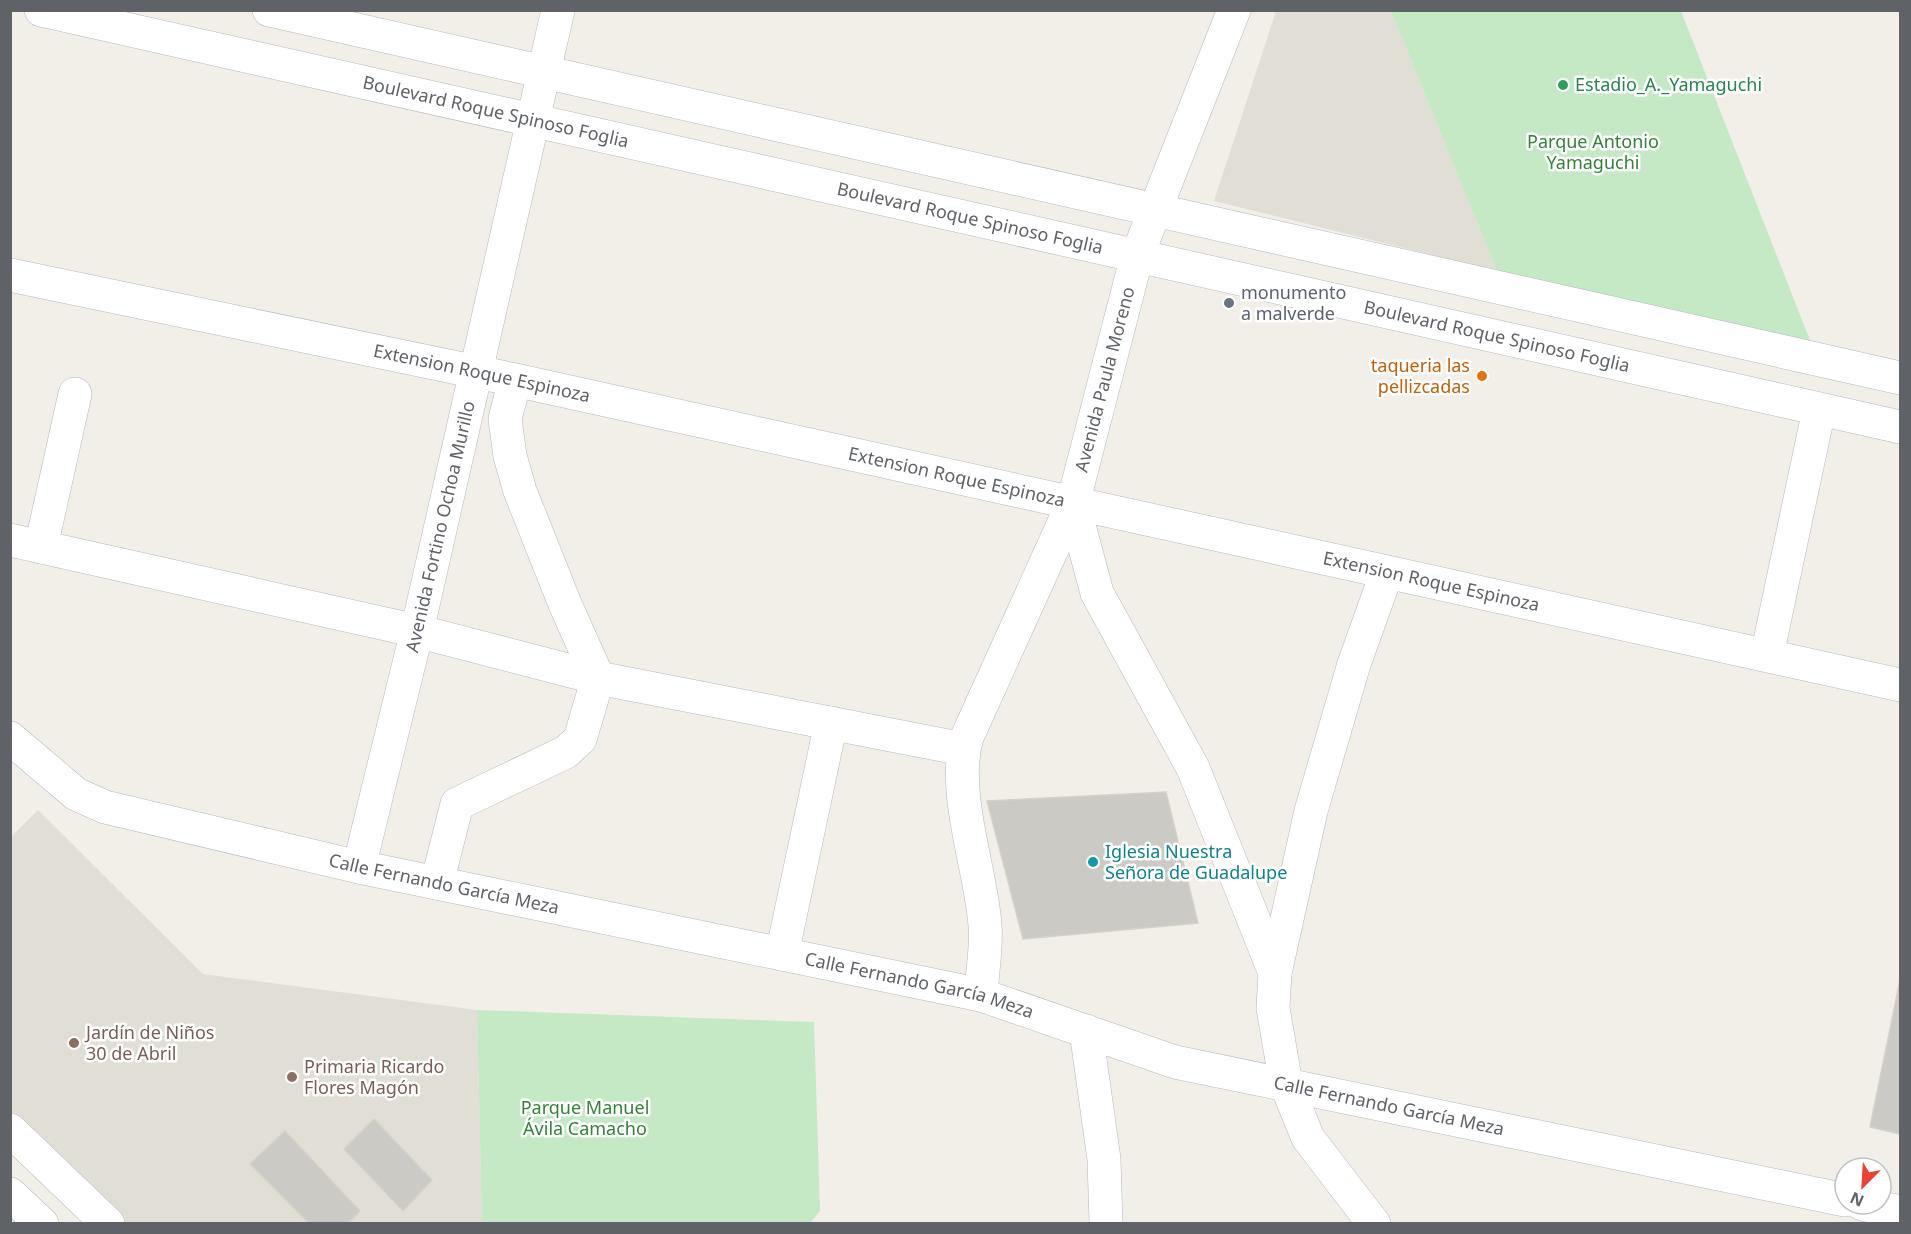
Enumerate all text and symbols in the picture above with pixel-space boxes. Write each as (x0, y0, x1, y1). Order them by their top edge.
street label: Boulevard Roque Spinoso Foglia (361, 70, 631, 152)
place label: Estadio_A._Yamaguchi (1575, 72, 1762, 96)
marker: Estadio_A._Yamaguchi (1556, 78, 1570, 92)
park label: Parque Antonio Yamaguchi (1527, 129, 1659, 174)
street label: Boulevard Roque Spinoso Foglia (835, 176, 1105, 259)
place label: monumento a malverde (1241, 280, 1346, 325)
street label: Avenida Paula Moreno (1069, 284, 1140, 474)
street label: Boulevard Roque Spinoso Foglia (1362, 294, 1632, 377)
marker: monumento a malverde (1222, 296, 1236, 310)
street label: Extension Roque Espinoza (371, 338, 593, 407)
place label: taqueria las pellizcadas (1371, 353, 1470, 398)
marker: taqueria las pellizcadas (1475, 369, 1489, 383)
street label: Avenida Fortino Ochoa Murillo (399, 398, 480, 655)
street label: Extension Roque Espinoza (846, 441, 1067, 512)
street label: Extension Roque Espinoza (1321, 545, 1542, 616)
place label: Iglesia Nuestra Señora de Guadalupe (1105, 839, 1287, 884)
street label: Calle Fernando García Meza (327, 847, 562, 919)
marker: Iglesia Nuestra Señora de Guadalupe (1086, 855, 1100, 869)
street label: Calle Fernando García Meza (803, 946, 1037, 1023)
place label: Jardín de Niños 30 de Abril (84, 1020, 214, 1065)
marker: Jardín de Niños 30 de Abril (67, 1036, 81, 1050)
place label: Primaria Ricardo Flores Magón (304, 1054, 444, 1099)
marker: Primaria Ricardo Flores Magón (285, 1070, 299, 1084)
street label: Calle Fernando García Meza (1272, 1070, 1507, 1141)
park label: Parque Manuel Ávila Camacho (521, 1095, 649, 1140)
north arrow (1833, 1156, 1893, 1216)
text: N (1846, 1187, 1867, 1212)

